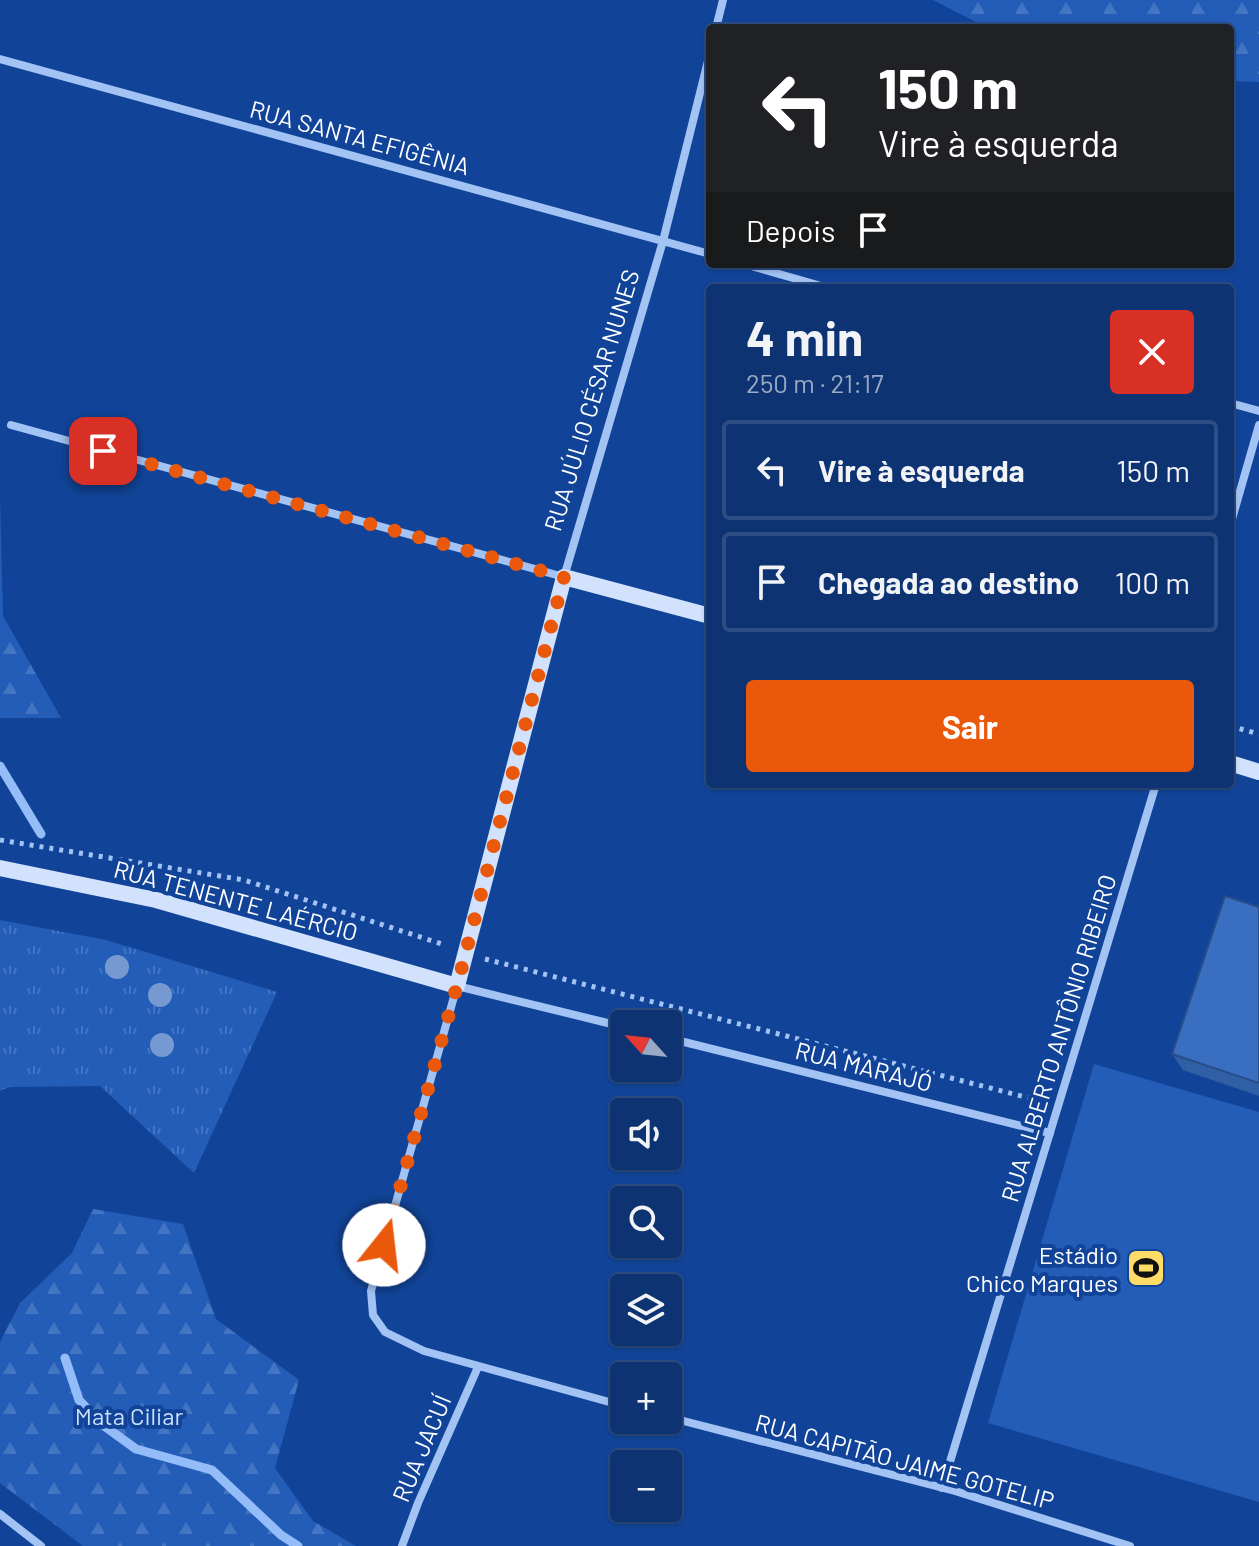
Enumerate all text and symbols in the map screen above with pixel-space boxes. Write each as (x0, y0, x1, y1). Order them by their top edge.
text: 150 m (878, 53, 1018, 120)
icon: left (746, 56, 850, 160)
street label: RUA SANTA EFIGÊNIA (247, 94, 473, 180)
text: Vire à esquerda (878, 121, 1119, 164)
icon: arrive (851, 208, 895, 252)
text: Depois (746, 212, 835, 248)
street label: RUA JÚLIO CÉSAR NUNES (537, 266, 645, 534)
text: 4 min (746, 308, 863, 366)
button: close (1110, 310, 1194, 394)
text: 250 m · 21:17 (746, 367, 883, 398)
pin (69, 417, 137, 485)
icon: arrive (81, 429, 125, 473)
icon: left (750, 448, 794, 492)
text: Vire à esquerda (818, 452, 1025, 488)
text: 150 m (1116, 452, 1190, 488)
icon: arrive (750, 560, 794, 604)
text: Chegada ao destino (818, 564, 1079, 600)
text: 100 m (1115, 564, 1190, 600)
button: Sair (746, 680, 1194, 772)
street label: RUA TENENTE LAÉRCIO (111, 853, 361, 947)
street label: RUA ALBERTO ANTÔNIO RIBEIRO (994, 871, 1122, 1205)
north arrow (610, 1010, 682, 1082)
map controls (610, 1010, 682, 1522)
street label: RUA MARAJÓ (792, 1035, 936, 1097)
button: sound (610, 1098, 682, 1170)
button: search (610, 1186, 682, 1258)
position arrow (342, 1203, 426, 1287)
place label: Estádio Chico Marques (966, 1240, 1118, 1297)
sports icon: Estádio Chico Marques (1125, 1247, 1167, 1289)
button: layers (610, 1274, 682, 1346)
button: + (610, 1362, 682, 1434)
street label: RUA JACUÍ (385, 1390, 457, 1506)
park label: Mata Ciliar (75, 1401, 183, 1430)
street label: RUA CAPITÃO JAIME GOTELIP (753, 1407, 1057, 1515)
button: − (610, 1450, 682, 1522)

